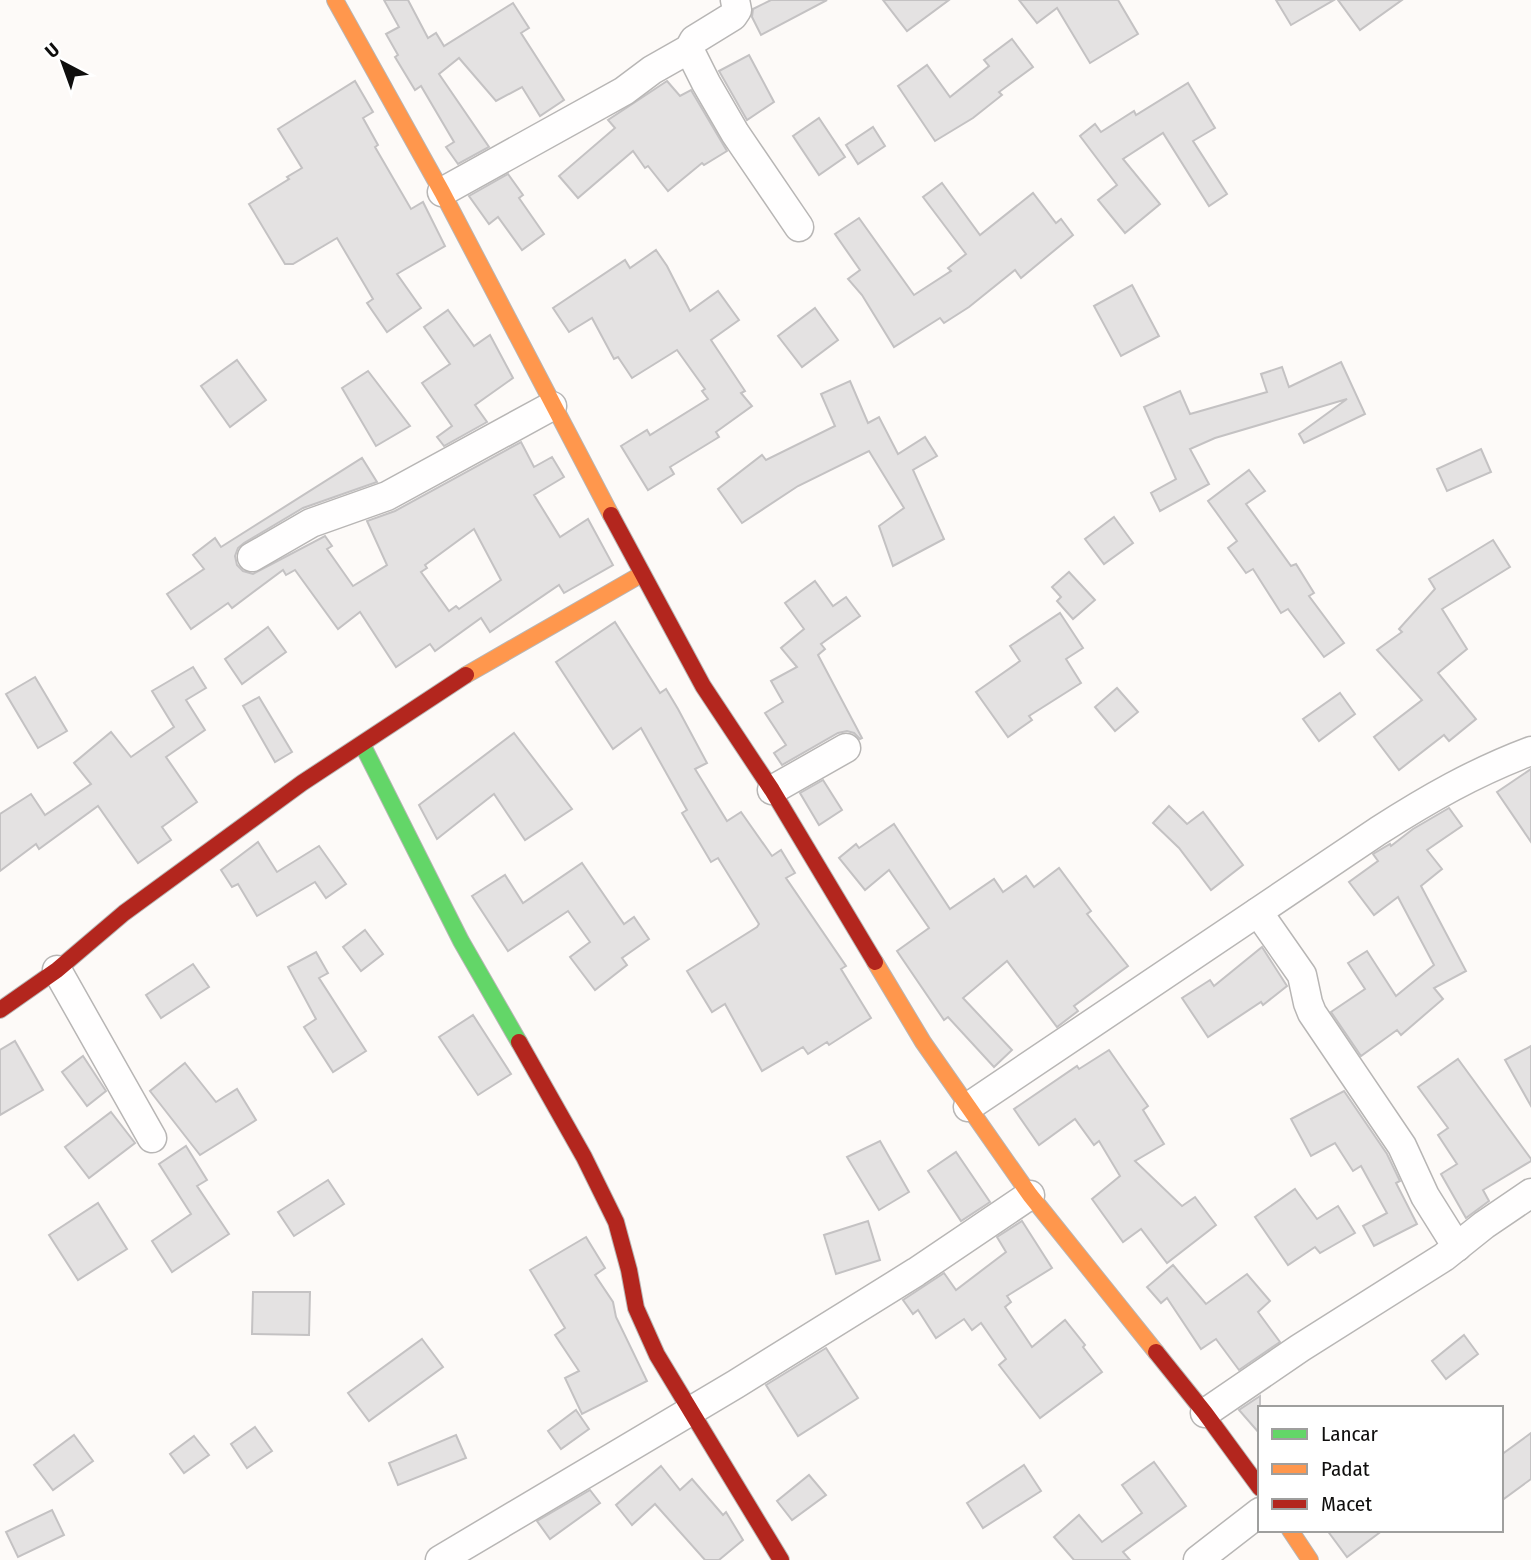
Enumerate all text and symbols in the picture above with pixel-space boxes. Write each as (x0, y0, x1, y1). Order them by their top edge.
north arrow (28, 28, 98, 98)
text: U (40, 38, 64, 63)
legend (1258, 1406, 1503, 1532)
text: Lancar (1321, 1421, 1379, 1447)
text: Padat (1321, 1456, 1370, 1482)
text: Macet (1321, 1491, 1372, 1517)

